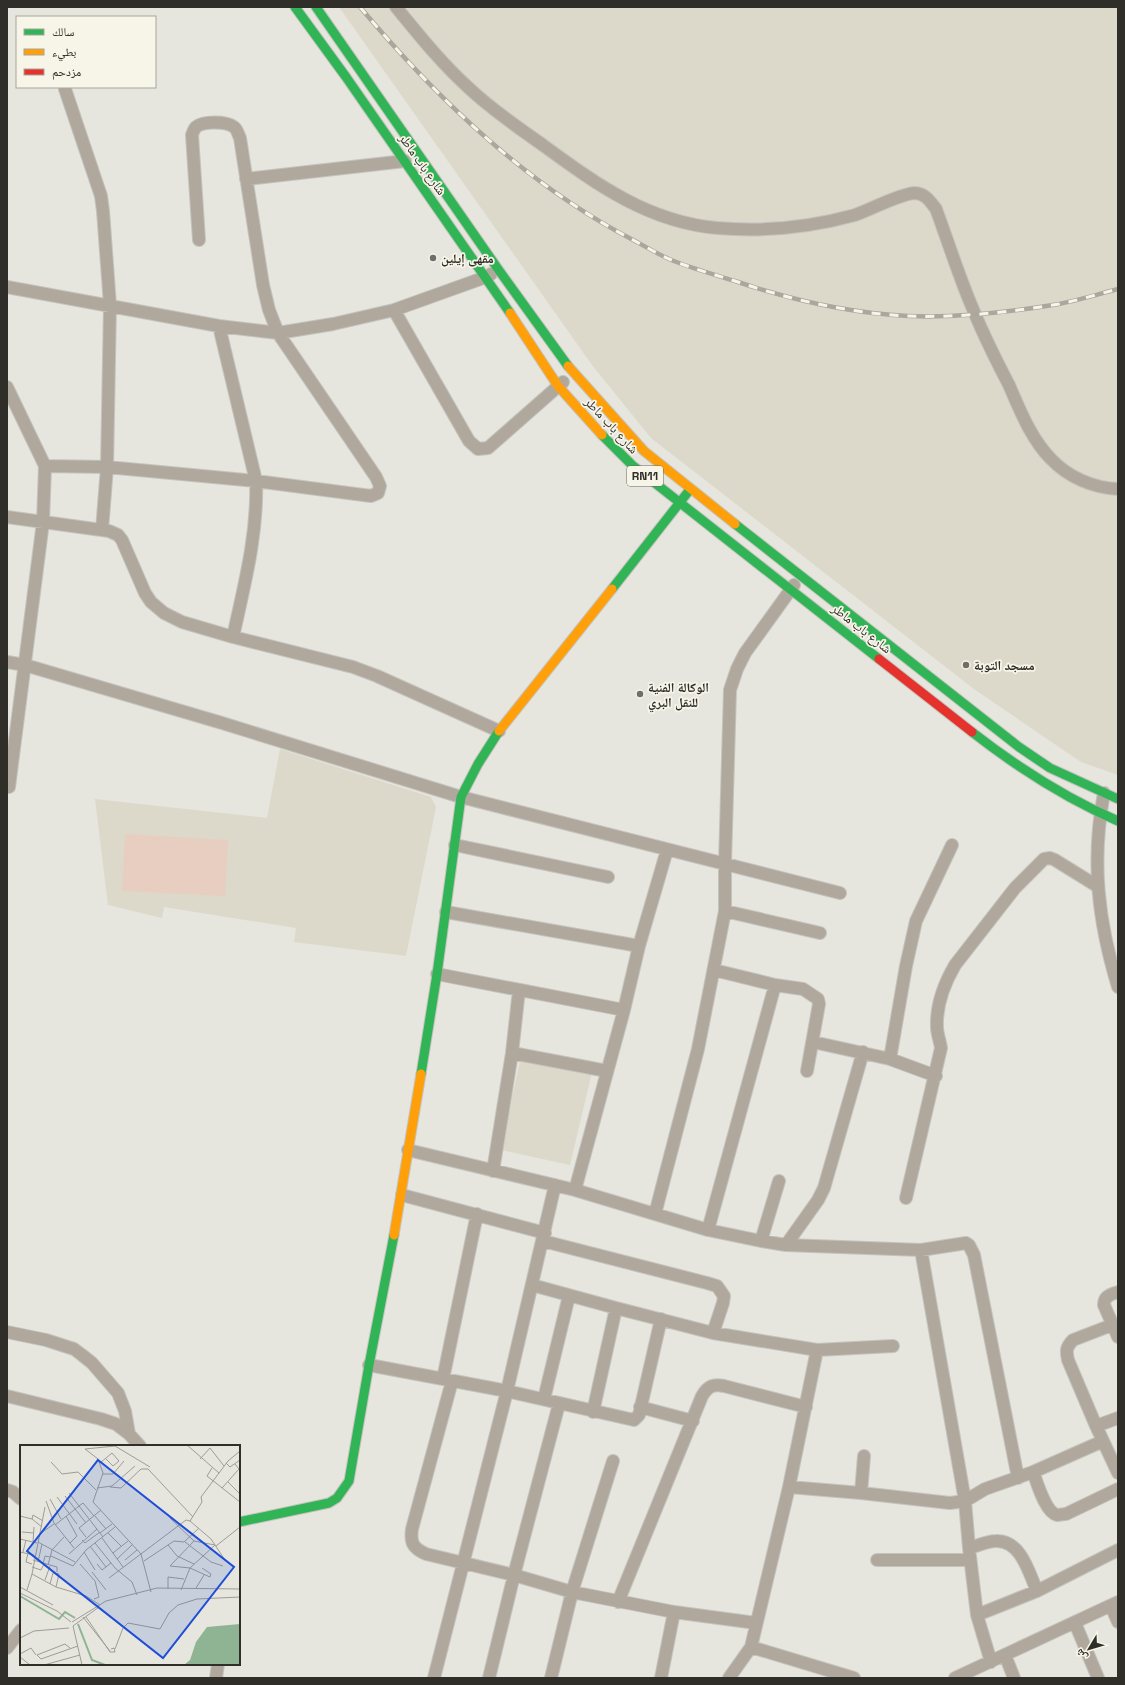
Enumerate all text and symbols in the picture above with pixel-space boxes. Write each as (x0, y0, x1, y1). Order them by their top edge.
legend (16, 16, 156, 88)
text: سالك (52, 24, 74, 40)
text: بطيء (52, 44, 76, 62)
text: مزدحم (52, 64, 81, 80)
street label: شارع باب ماطر (394, 129, 450, 199)
place label: مقهى إيلين (441, 250, 494, 267)
marker: مقهى إيلين (428, 253, 438, 263)
street label: شارع باب ماطر (580, 393, 642, 458)
road number: RN11 (627, 466, 663, 486)
street label: شارع باب ماطر (827, 599, 895, 658)
place label: مسجد التوبة (974, 657, 1035, 674)
marker: مسجد التوبة (961, 660, 971, 670)
place label: الوكالة الفنية للنقل البري (648, 679, 709, 713)
marker: الوكالة الفنية للنقل البري (635, 689, 645, 699)
inset map (20, 1445, 240, 1665)
north arrow (1069, 1629, 1109, 1669)
text: ش (1072, 1645, 1091, 1664)

